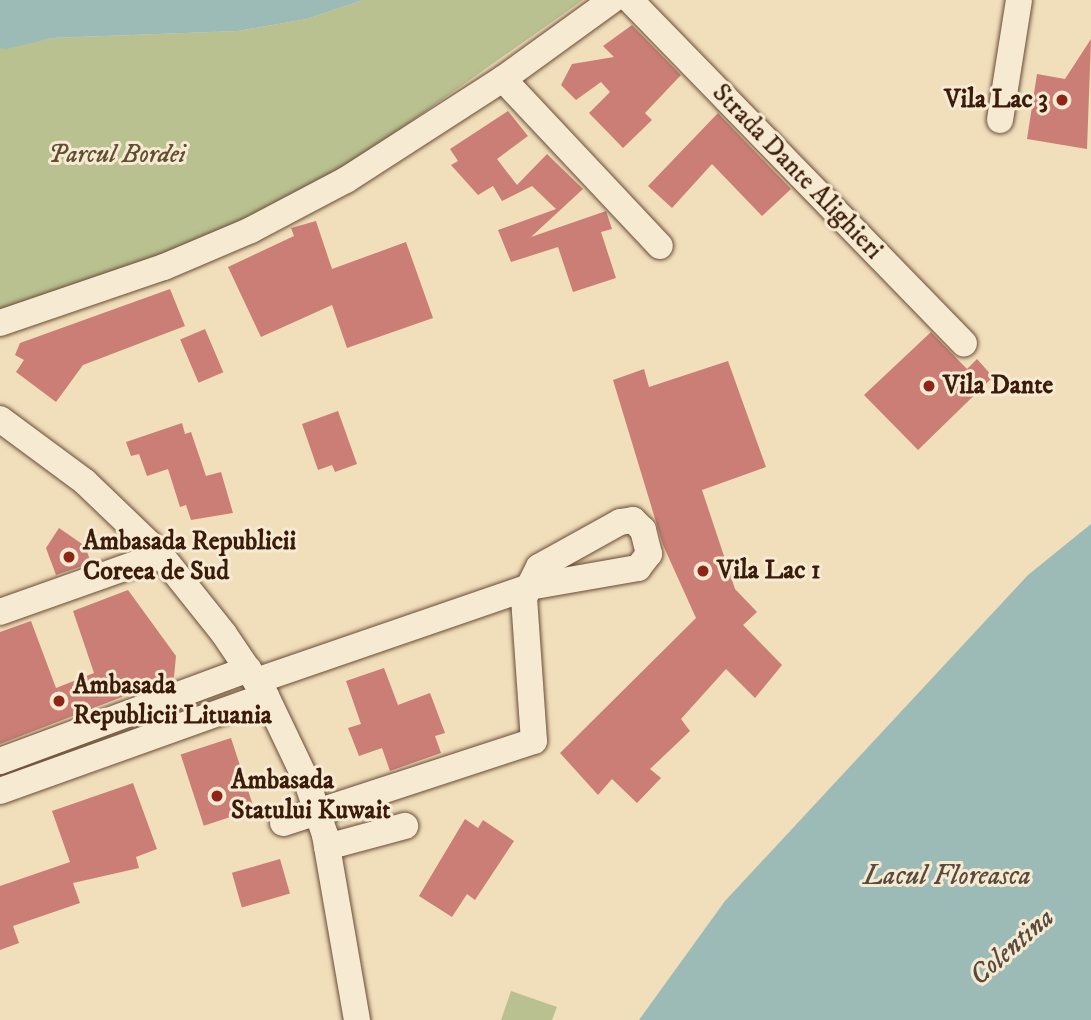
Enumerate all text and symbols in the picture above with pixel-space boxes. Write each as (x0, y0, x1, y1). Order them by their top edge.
street label: Strada Dante Alighieri (705, 78, 889, 266)
place label: Vila Lac 3 (944, 84, 1048, 116)
marker: Vila Lac 3 (1054, 92, 1070, 108)
park label: Parcul Bordei (48, 139, 186, 171)
place label: Vila Dante (943, 370, 1053, 402)
marker: Vila Dante (921, 378, 937, 394)
place label: Ambasada Republicii Coreea de Sud (83, 526, 296, 588)
marker: Ambasada Republicii Coreea de Sud (61, 549, 77, 565)
place label: Vila Lac 1 (717, 555, 820, 587)
marker: Vila Lac 1 (695, 563, 711, 579)
place label: Ambasada Republicii Lituania (73, 670, 272, 732)
marker: Ambasada Republicii Lituania (51, 693, 67, 709)
place label: Ambasada Statului Kuwait (231, 765, 391, 826)
marker: Ambasada Statului Kuwait (209, 788, 225, 804)
water label: Lacul Floreasca (863, 859, 1031, 893)
water label: Colentina (963, 901, 1061, 993)

